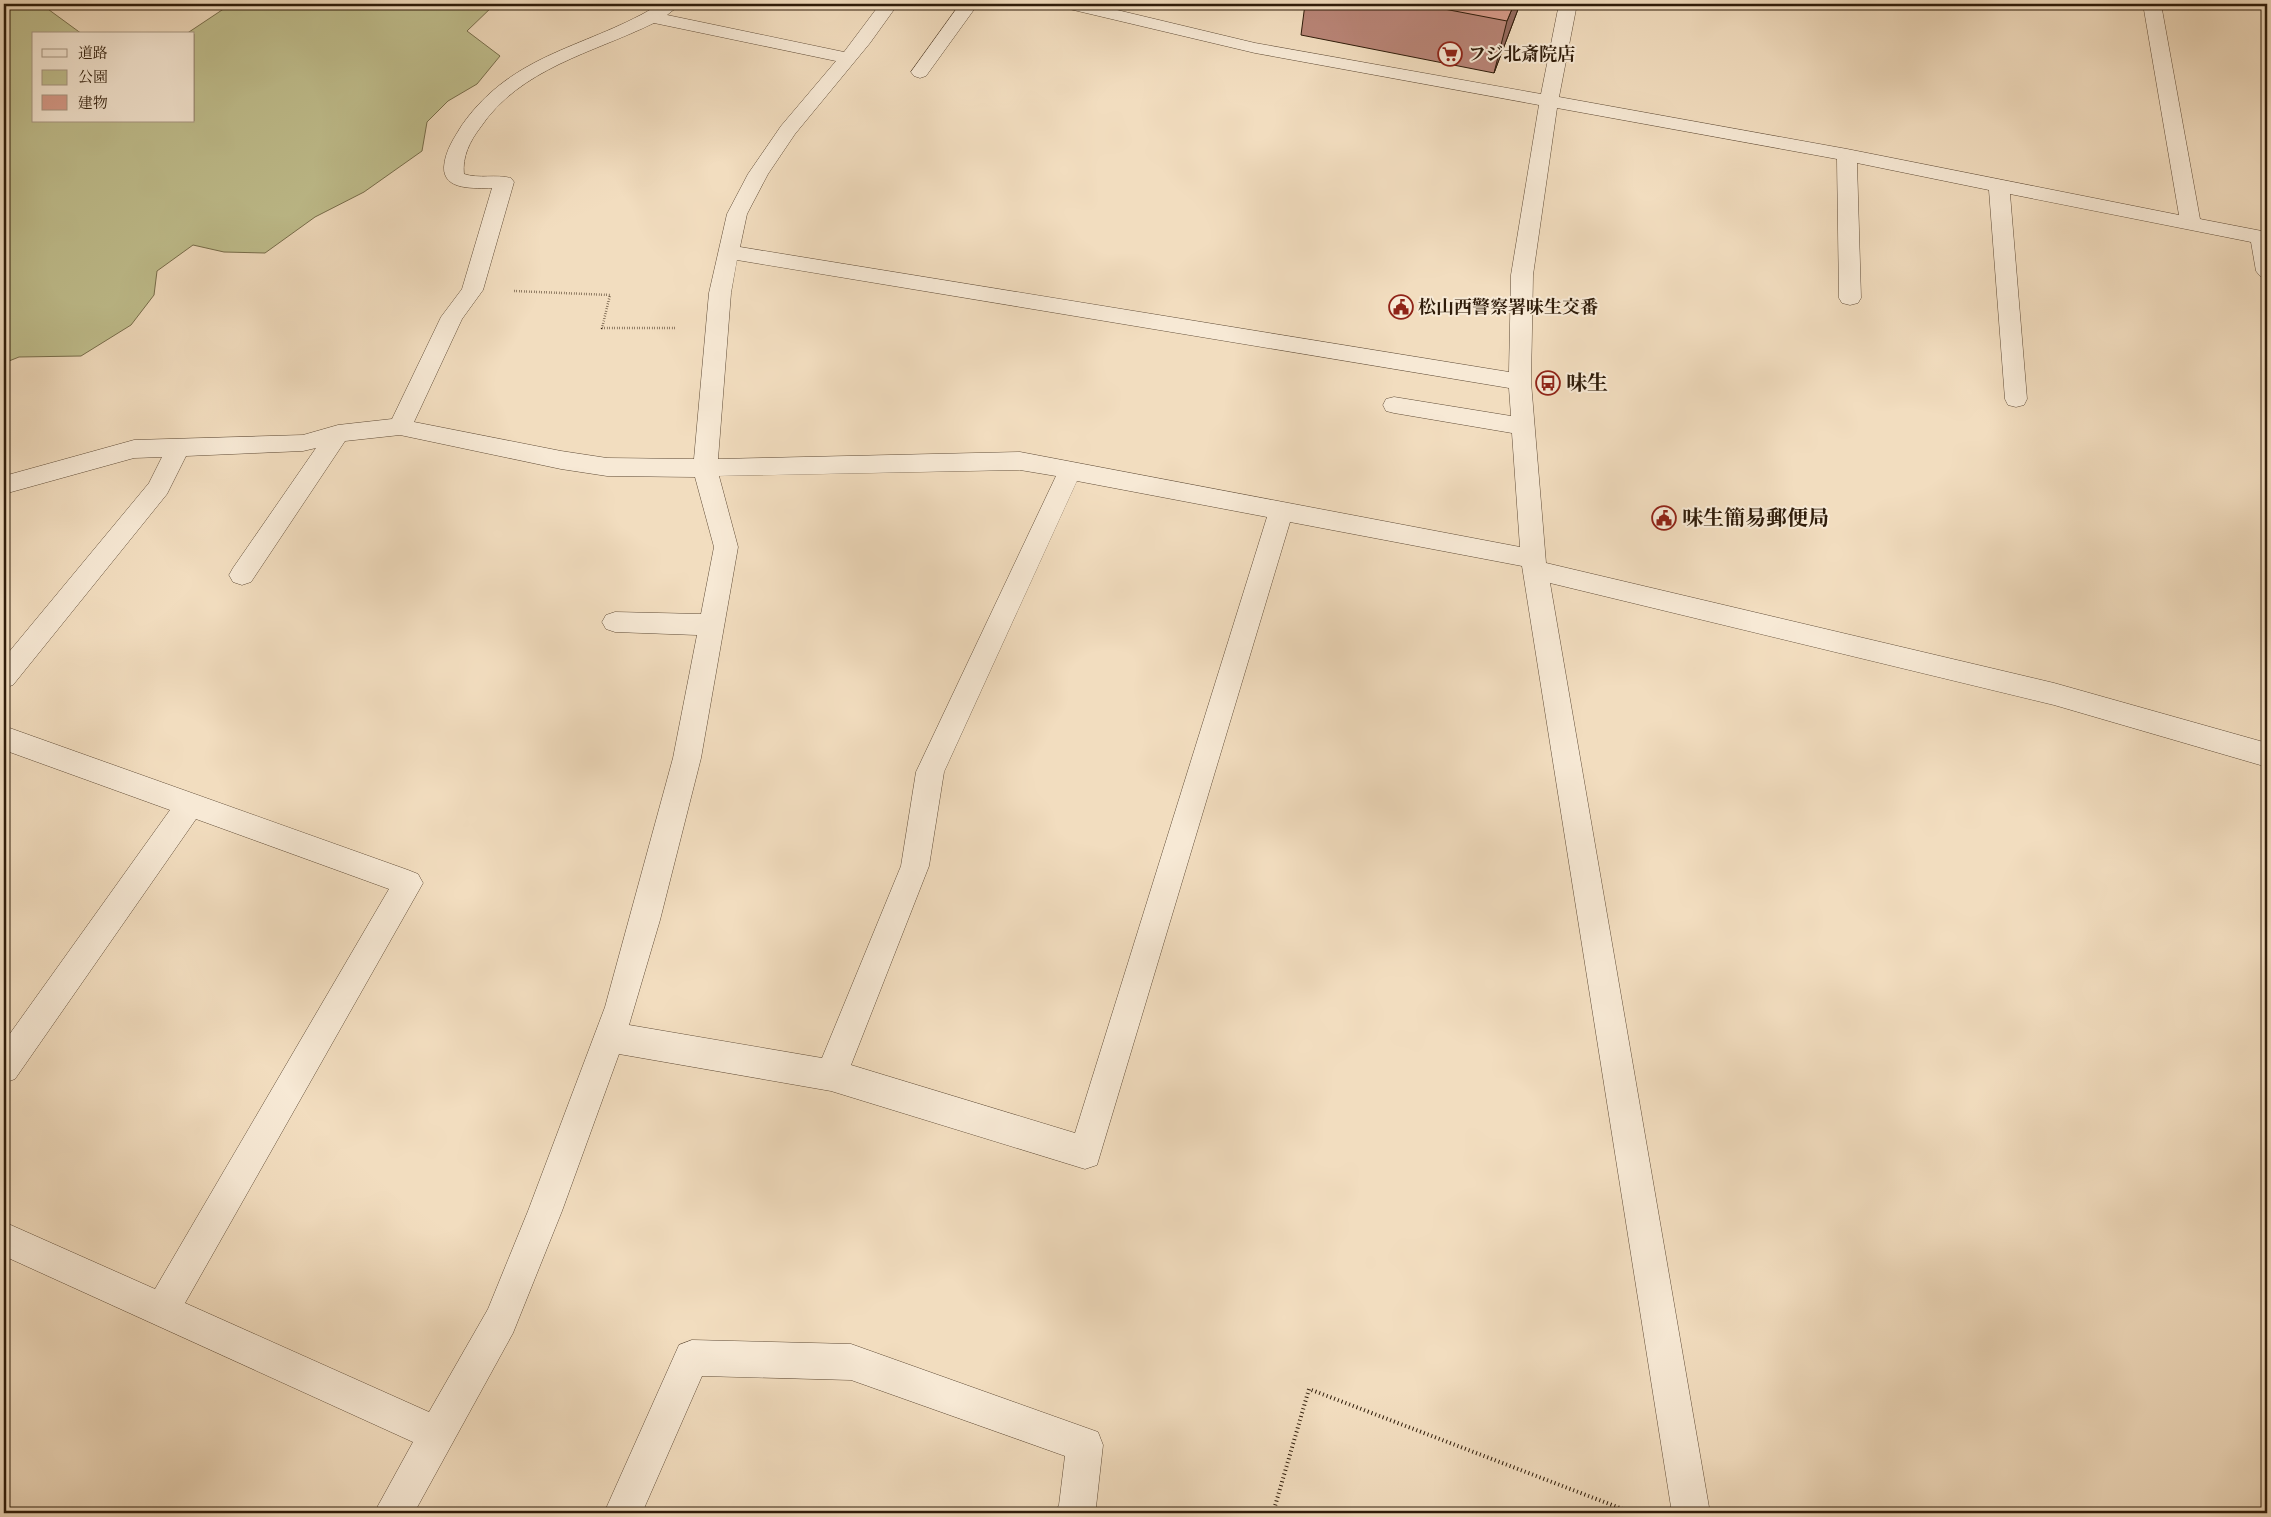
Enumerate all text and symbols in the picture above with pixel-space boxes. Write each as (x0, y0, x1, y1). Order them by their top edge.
legend (32, 32, 195, 122)
supermarket icon: フジ北斎院店 (1437, 41, 1463, 67)
place label: フジ北斎院店 (1468, 42, 1575, 67)
text: 道路 (78, 43, 108, 63)
text: 公園 (78, 67, 108, 87)
text: 建物 (78, 93, 108, 113)
public building icon: 松山西警察署味生交番 (1388, 294, 1414, 320)
place label: 松山西警察署味生交番 (1418, 295, 1598, 320)
place label: 味生 (1566, 369, 1608, 398)
bus stop icon: 味生 (1535, 370, 1561, 396)
place label: 味生簡易郵便局 (1682, 504, 1829, 533)
public building icon: 味生簡易郵便局 (1651, 505, 1677, 531)

